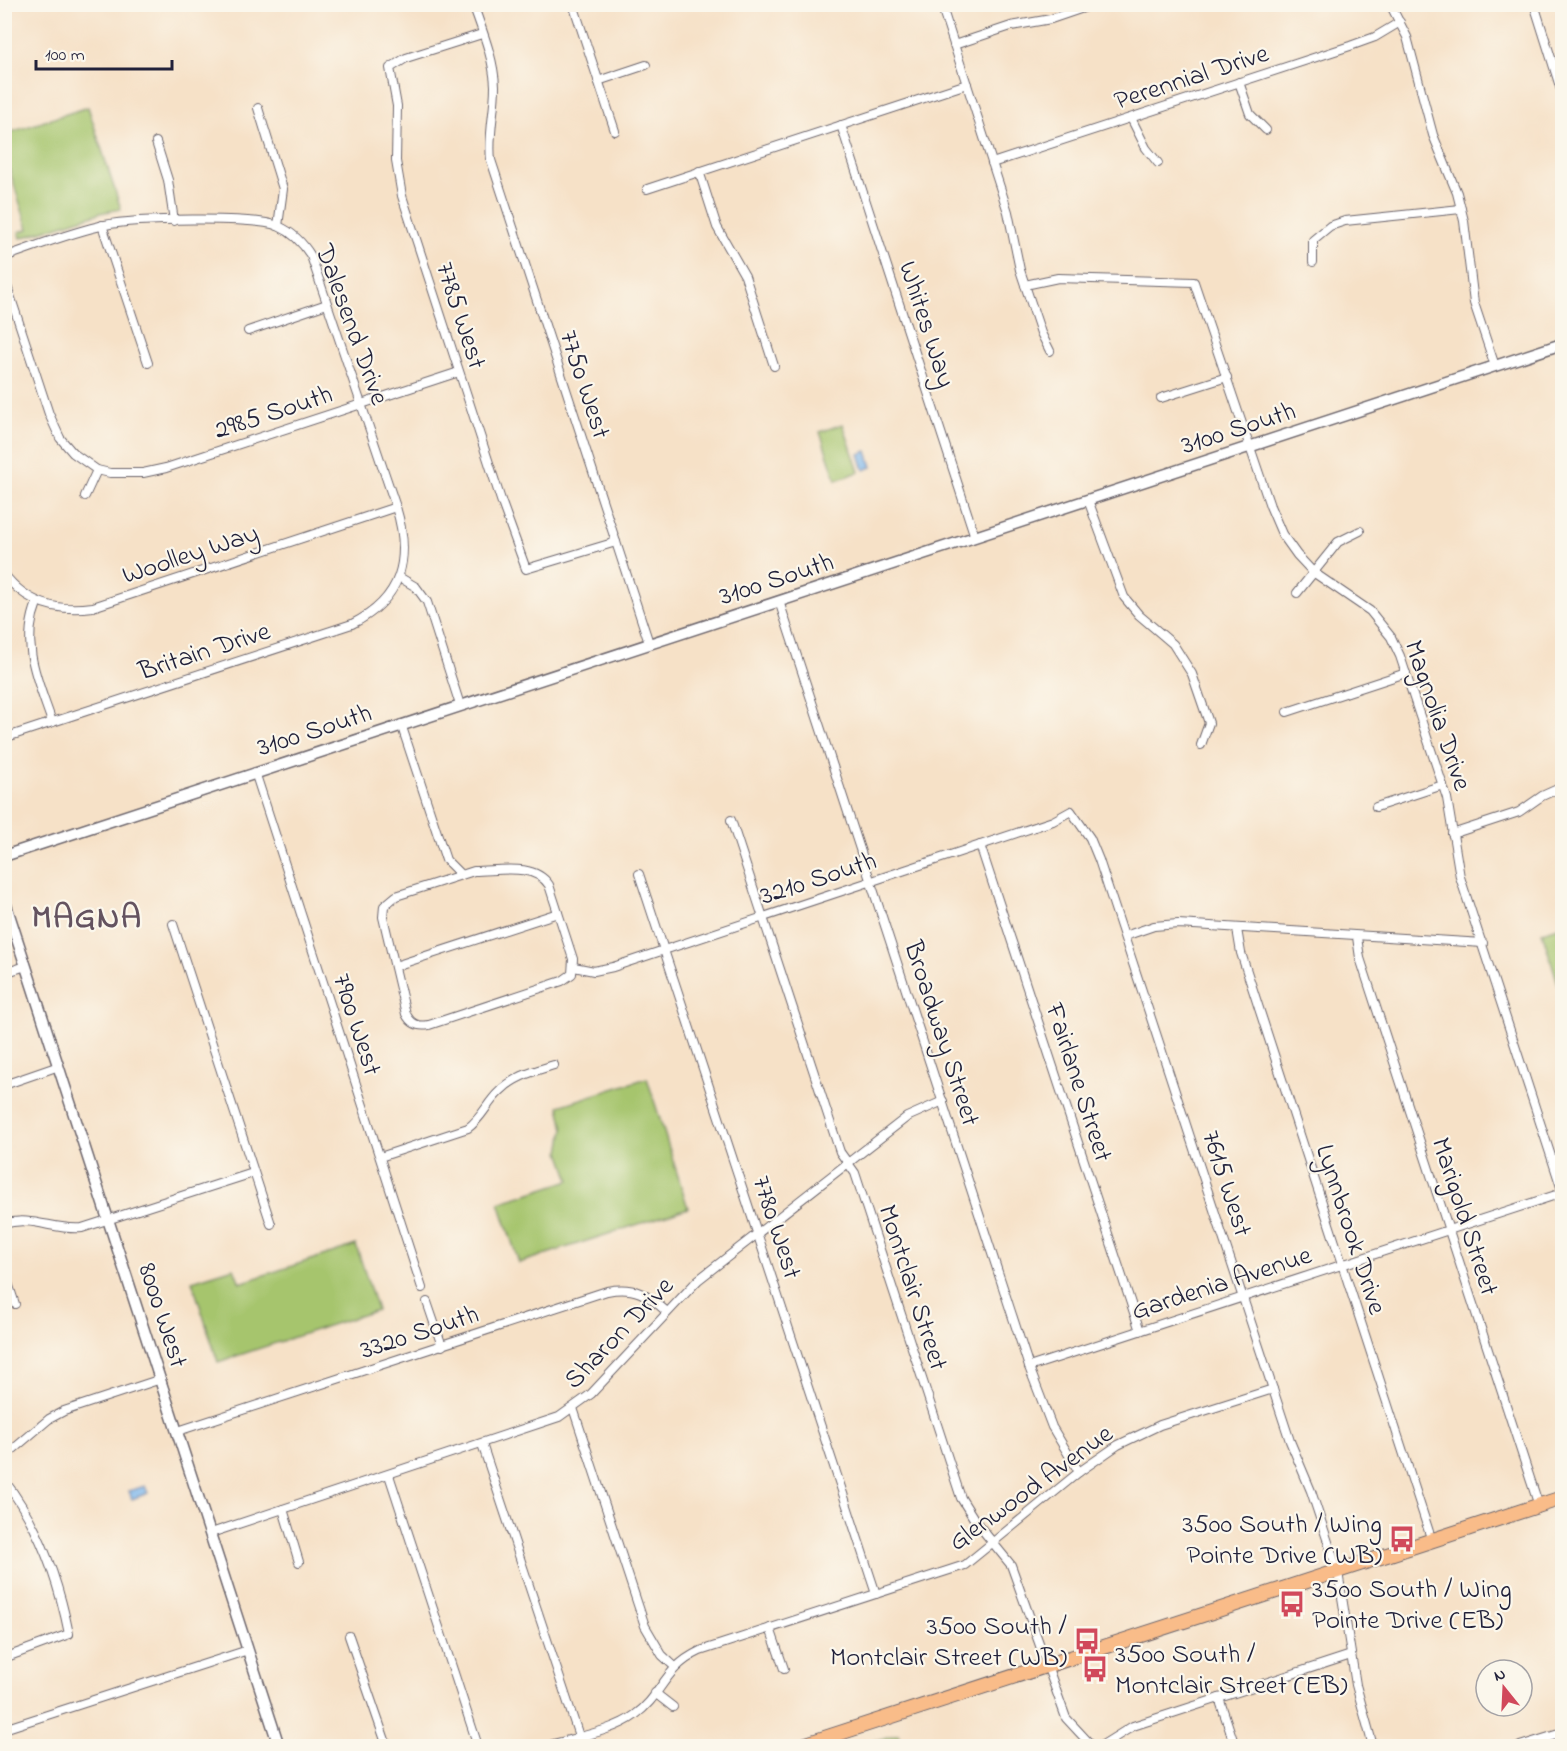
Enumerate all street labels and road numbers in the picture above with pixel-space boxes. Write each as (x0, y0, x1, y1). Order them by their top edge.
street label: Perennial Drive (1110, 35, 1275, 122)
street label: Dalesend Drive (303, 238, 398, 412)
street label: 7785 West (424, 257, 495, 374)
street label: Whites Way (887, 257, 964, 393)
street label: 7750 West (548, 326, 619, 444)
street label: 2985 South (209, 376, 338, 451)
street label: 3100 South (1176, 393, 1301, 466)
street label: Woolley Way (117, 515, 264, 596)
street label: 3100 South (714, 544, 839, 617)
street label: Britain Drive (133, 612, 276, 692)
street label: Magnolia Drive (1393, 635, 1481, 797)
street label: 3100 South (252, 695, 377, 768)
street label: 3210 South (756, 842, 882, 916)
street label: Broadway Street (892, 935, 989, 1131)
street label: 7900 West (321, 969, 390, 1081)
street label: Fairlane Street (1033, 998, 1122, 1167)
street label: 7615 West (1190, 1126, 1261, 1242)
street label: Marigold Street (1420, 1133, 1508, 1301)
street label: Lynnbrook Drive (1304, 1140, 1396, 1321)
street label: 7780 West (741, 1171, 811, 1285)
street label: Montclair Street (867, 1200, 957, 1376)
street label: Gardenia Avenue (1127, 1237, 1318, 1332)
street label: 8000 West (126, 1259, 197, 1373)
street label: Sharon Drive (556, 1268, 684, 1399)
street label: 3320 South (355, 1296, 484, 1371)
street label: Glenwood Avenue (941, 1415, 1123, 1562)

